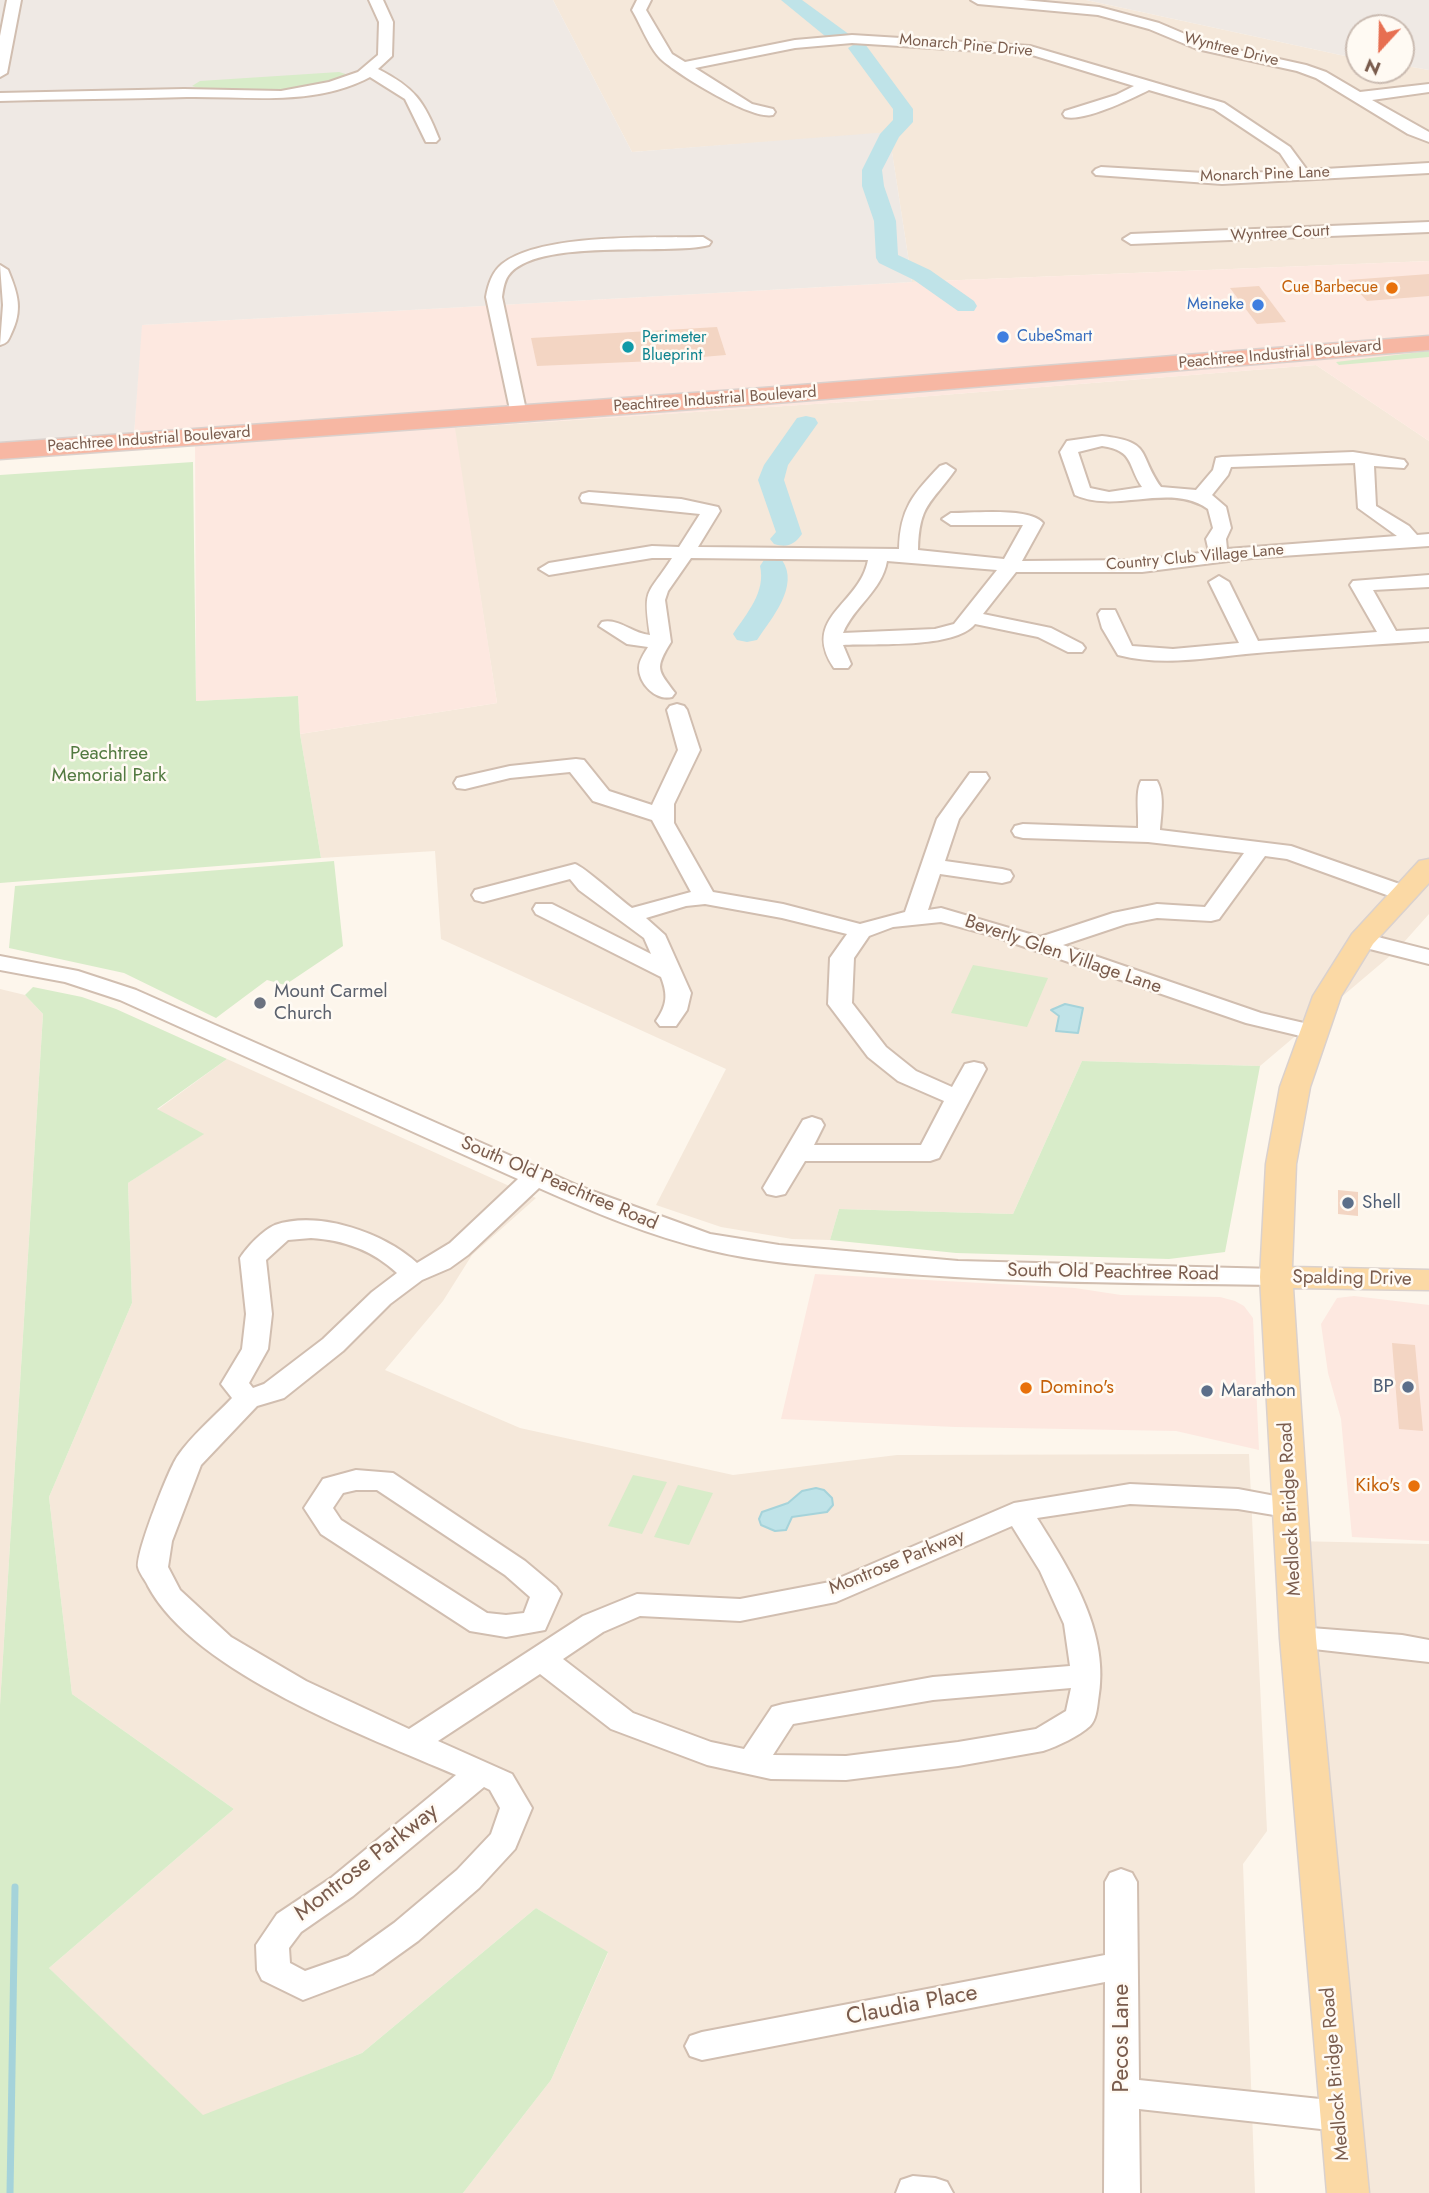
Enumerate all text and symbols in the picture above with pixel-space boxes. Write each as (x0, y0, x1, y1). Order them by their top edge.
north arrow (1345, 14, 1415, 84)
street label: Wyntree Drive (1182, 29, 1280, 71)
street label: Monarch Pine Drive (899, 31, 1033, 61)
text: N (1361, 52, 1385, 82)
street label: Monarch Pine Lane (1200, 163, 1330, 187)
street label: Wyntree Court (1230, 222, 1330, 246)
place label: Cue Barbecue (1282, 278, 1378, 298)
marker: Cue Barbecue (1384, 280, 1400, 296)
place label: Meineke (1187, 295, 1244, 315)
marker: Meineke (1250, 297, 1266, 313)
place label: CubeSmart (1017, 327, 1092, 347)
place label: Perimeter Blueprint (642, 328, 706, 366)
marker: CubeSmart (995, 329, 1011, 345)
street label: Peachtree Industrial Boulevard (1178, 337, 1382, 373)
marker: Perimeter Blueprint (620, 339, 636, 355)
street label: Peachtree Industrial Boulevard (613, 383, 817, 417)
street label: Peachtree Industrial Boulevard (47, 423, 251, 457)
street label: Country Club Village Lane (1105, 541, 1285, 575)
park label: Peachtree Memorial Park (52, 743, 166, 787)
street label: Beverly Glen Village Lane (962, 911, 1164, 999)
place label: Mount Carmel Church (274, 981, 388, 1025)
marker: Mount Carmel Church (252, 995, 268, 1011)
street label: South Old Peachtree Road (457, 1132, 661, 1236)
place label: Shell (1362, 1192, 1401, 1214)
marker: Shell (1340, 1195, 1356, 1211)
street label: South Old Peachtree Road (1007, 1260, 1219, 1286)
street label: Spalding Drive (1292, 1267, 1412, 1291)
place label: BP (1373, 1376, 1394, 1398)
place label: Domino's (1040, 1377, 1114, 1399)
marker: BP (1400, 1379, 1416, 1395)
marker: Domino's (1018, 1380, 1034, 1396)
place label: Marathon (1221, 1380, 1296, 1402)
marker: Marathon (1199, 1383, 1215, 1399)
street label: Medlock Bridge Road (1275, 1421, 1307, 1597)
place label: Kiko's (1355, 1475, 1400, 1497)
marker: Kiko's (1406, 1478, 1422, 1494)
street label: Montrose Parkway (826, 1525, 968, 1601)
street label: Montrose Parkway (290, 1798, 444, 1928)
street label: Claudia Place (844, 1980, 980, 2032)
street label: Pecos Lane (1108, 1984, 1136, 2092)
street label: Medlock Bridge Road (1317, 1986, 1355, 2162)

